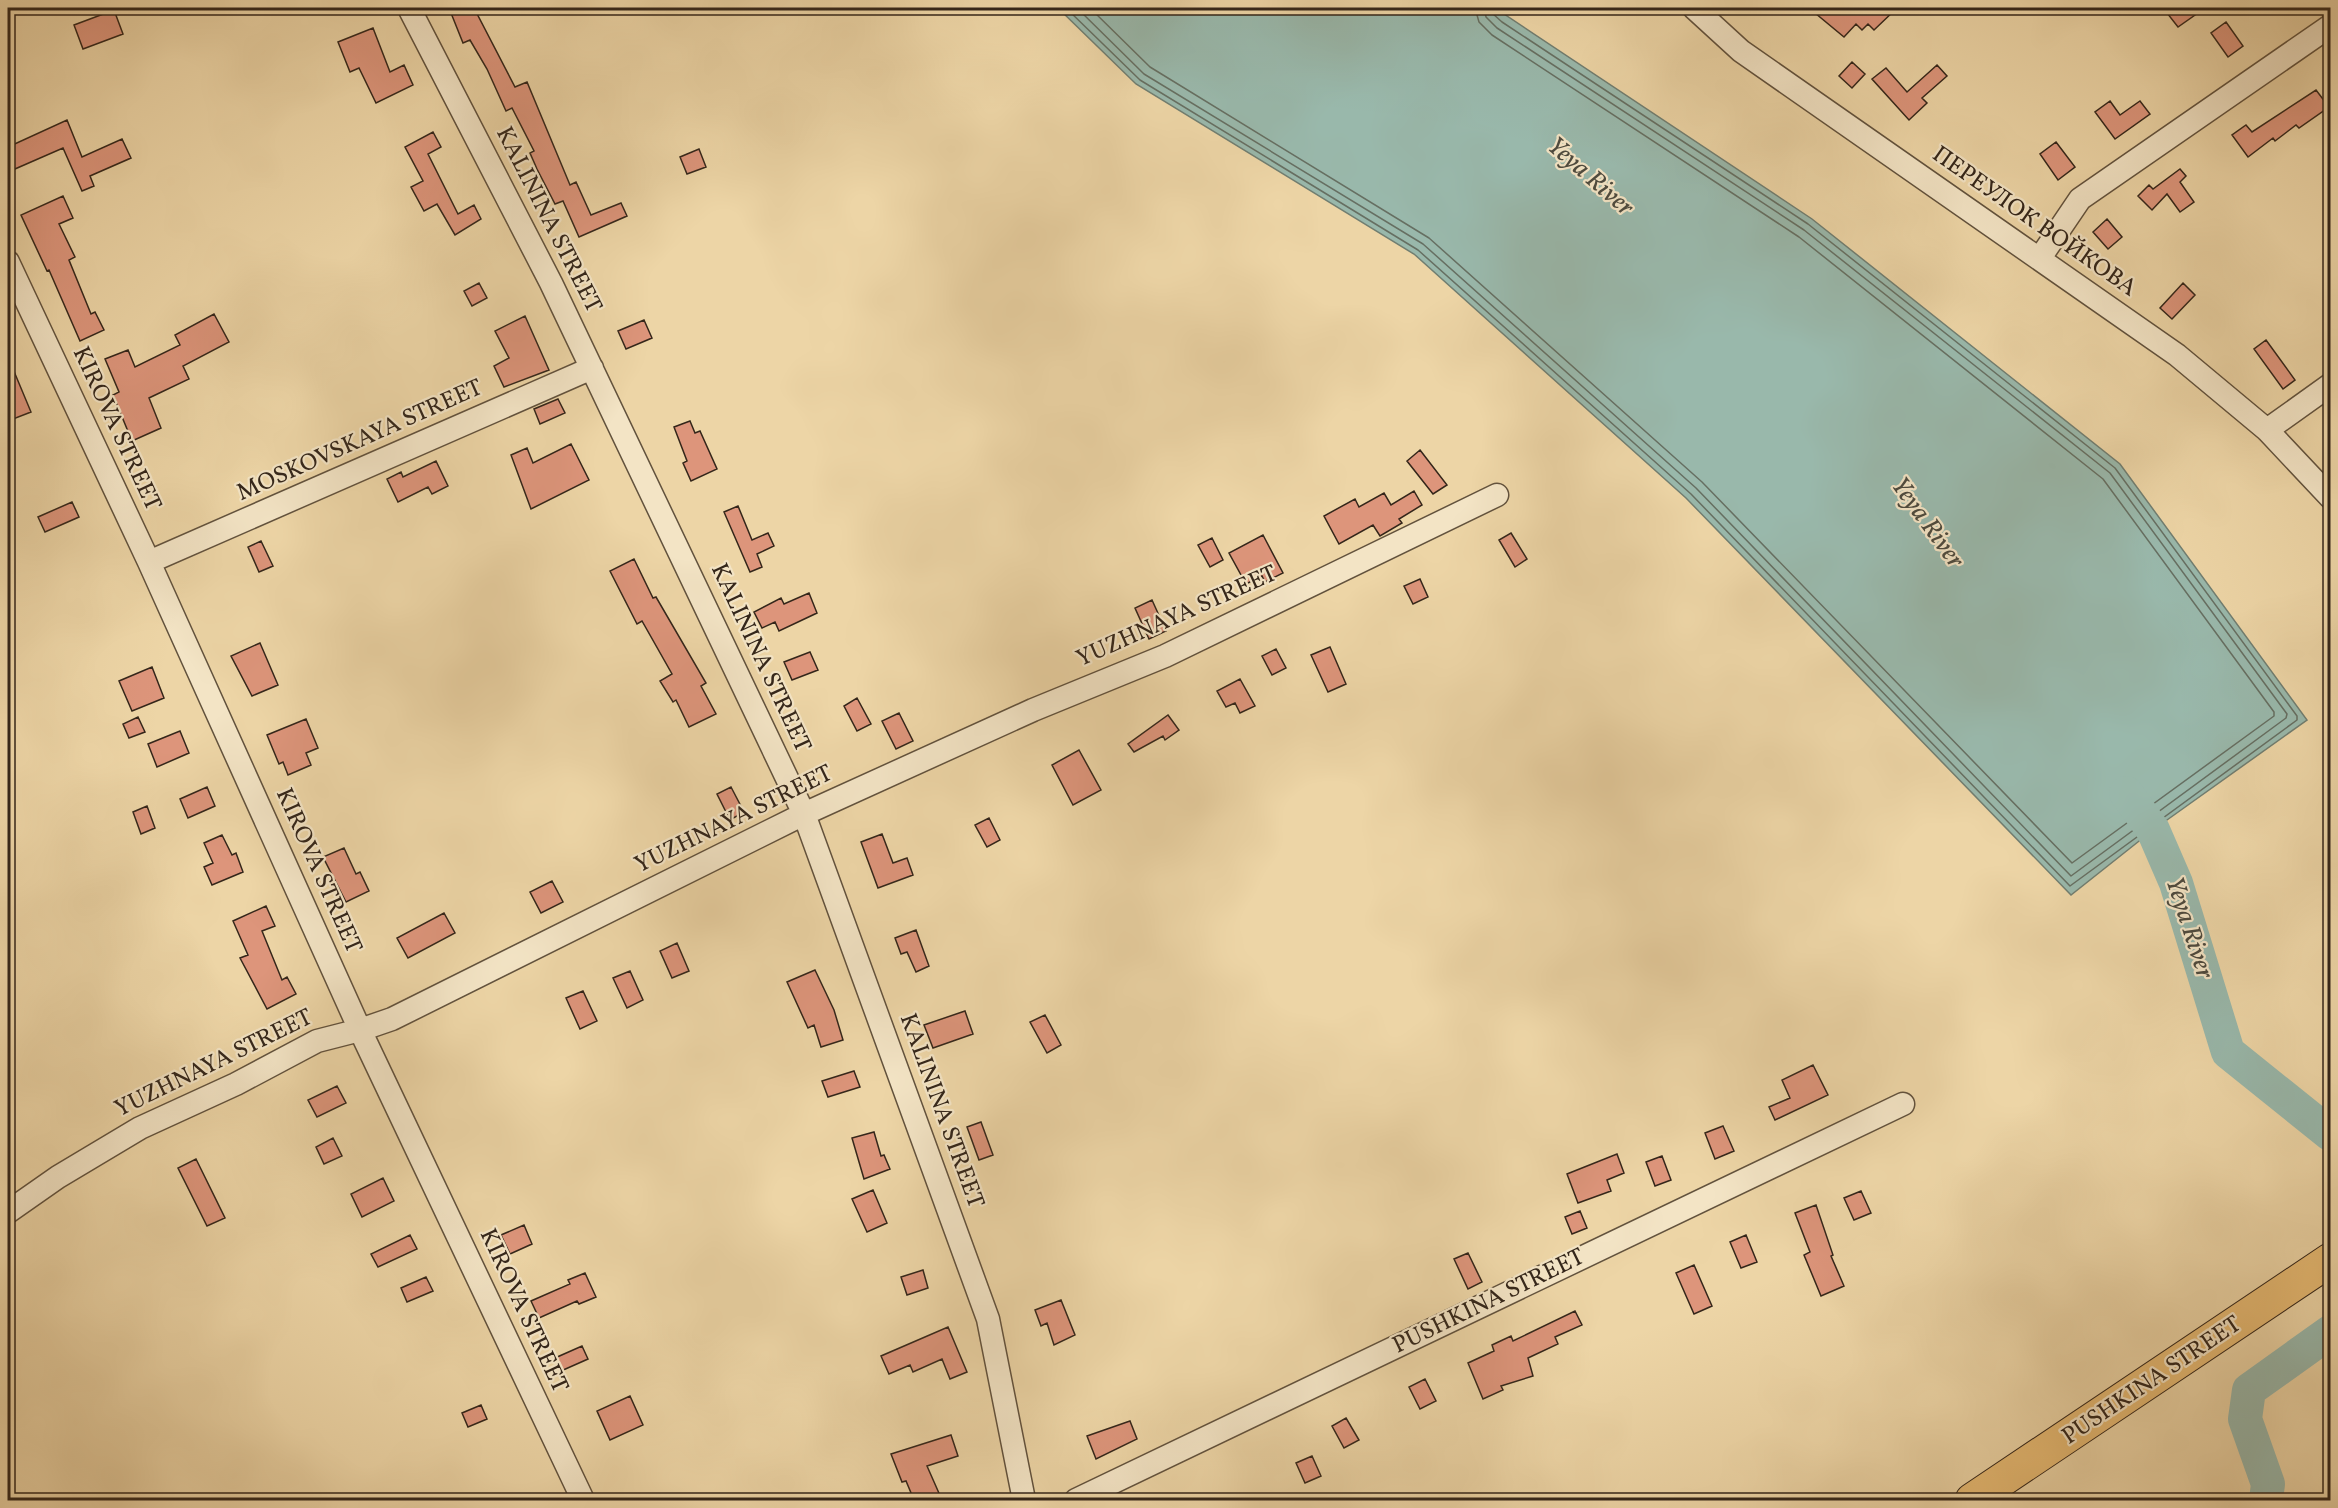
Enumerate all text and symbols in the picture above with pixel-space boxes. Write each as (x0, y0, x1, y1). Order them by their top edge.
street label: KALININA STREET (486, 121, 610, 319)
water label: Yeya River (1538, 129, 1642, 225)
street label: ПЕРЕУЛОК ВОЙКОВА (1925, 138, 2143, 306)
street label: KIROVA STREET (63, 341, 169, 517)
street label: MOSKOVSKAYA STREET (232, 371, 488, 511)
water label: Yeya River (1881, 470, 1973, 576)
street label: YUZHNAYA STREET (1071, 557, 1283, 677)
street label: KALININA STREET (701, 558, 819, 758)
street label: YUZHNAYA STREET (629, 757, 839, 883)
street label: KIROVA STREET (266, 783, 370, 959)
water label: Yeya River (2156, 872, 2222, 984)
street label: YUZHNAYA STREET (109, 1001, 319, 1127)
street label: KALININA STREET (890, 1009, 992, 1213)
street label: KIROVA STREET (470, 1223, 576, 1399)
street label: PUSHKINA STREET (1387, 1241, 1591, 1363)
street label: PUSHKINA STREET (2056, 1308, 2248, 1454)

